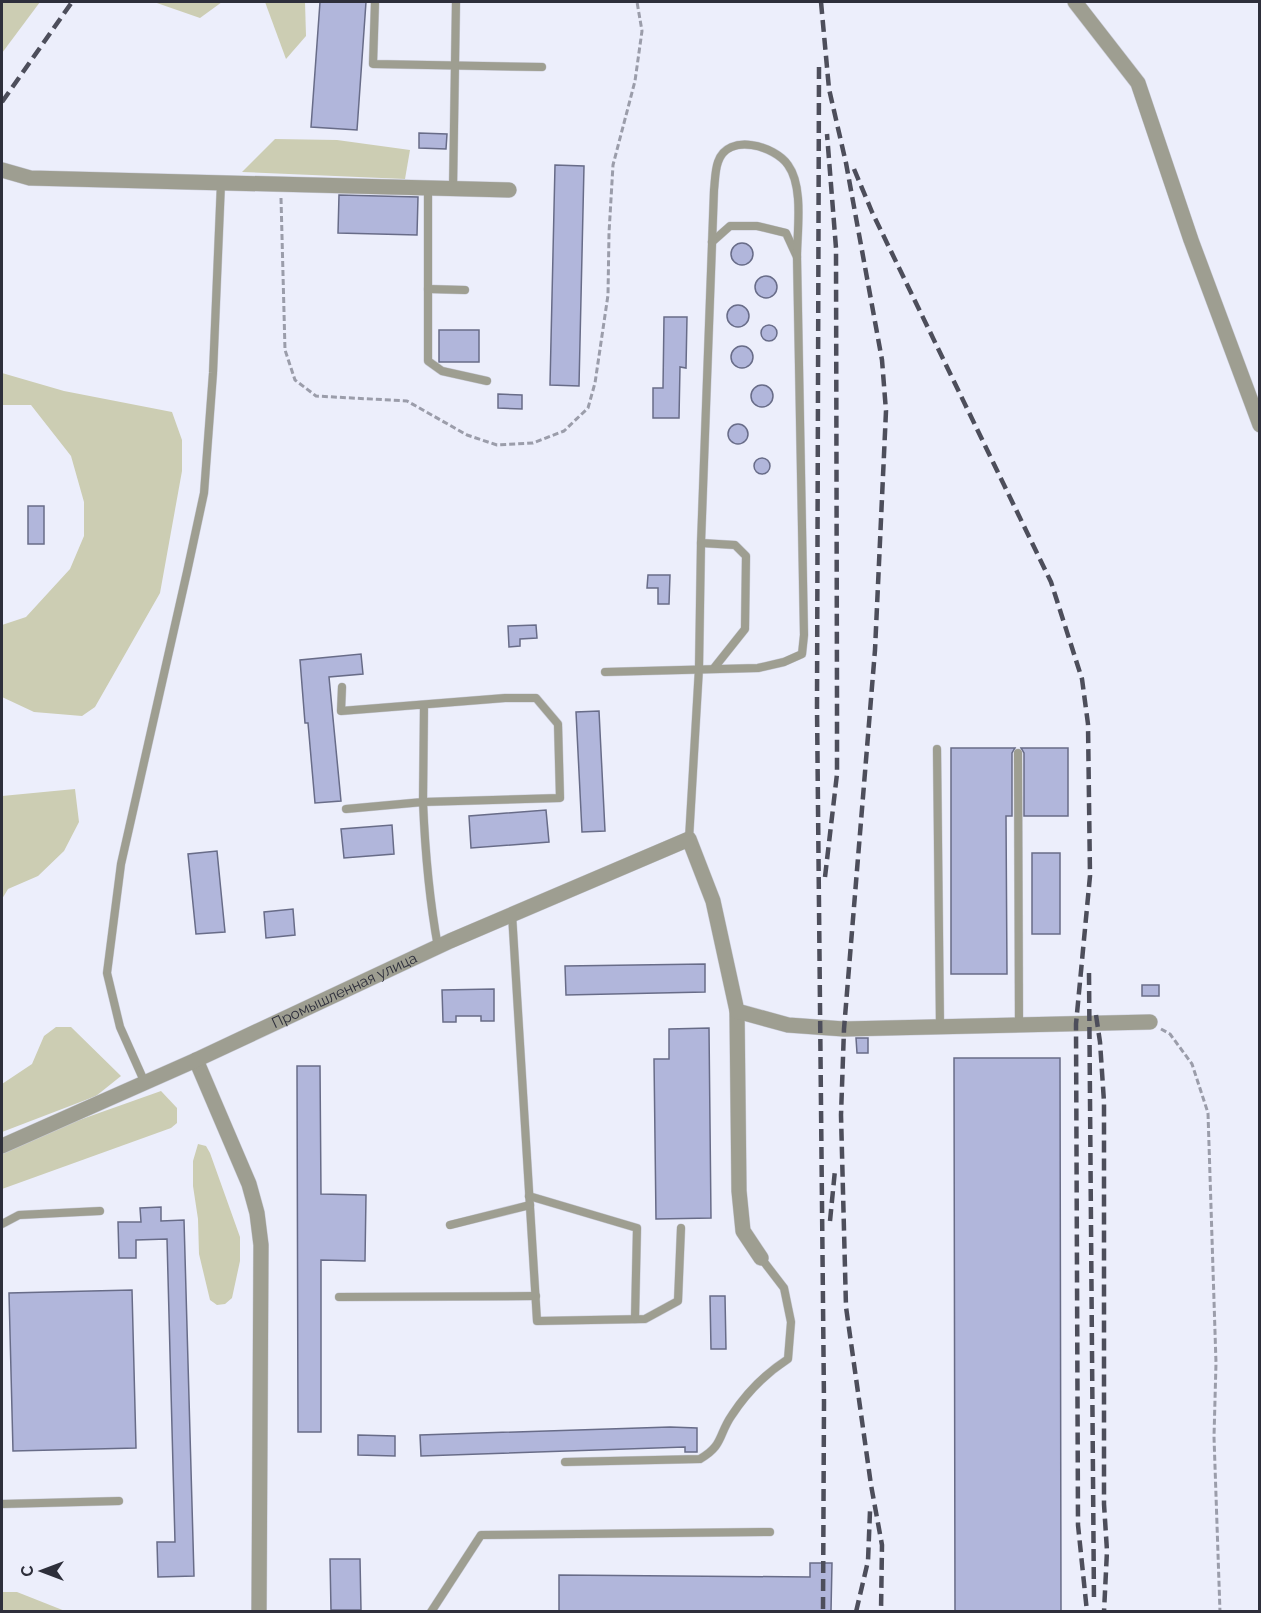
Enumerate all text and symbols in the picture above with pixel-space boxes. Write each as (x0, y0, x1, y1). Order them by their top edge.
street label: Промышленная улица (269, 949, 420, 1032)
north arrow (12, 1541, 72, 1601)
text: С (18, 1565, 37, 1576)

